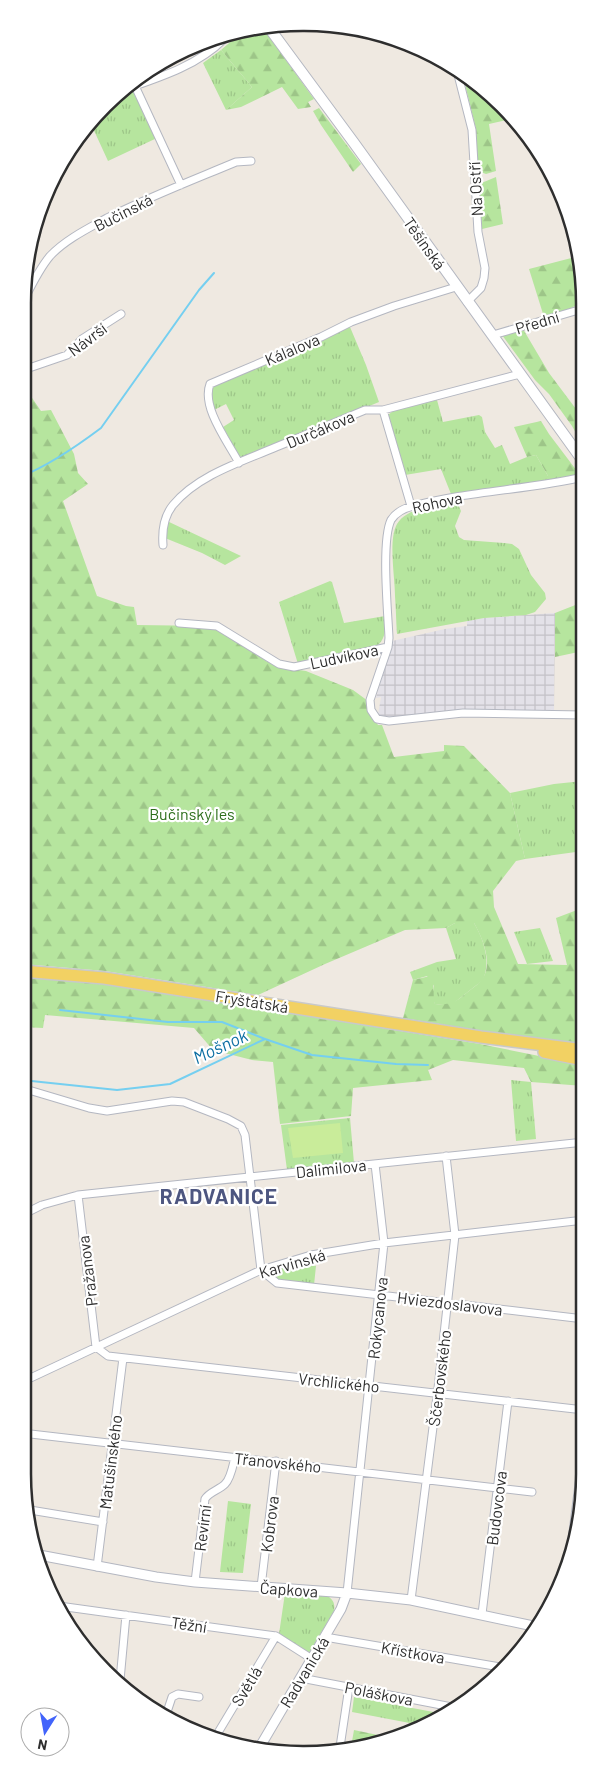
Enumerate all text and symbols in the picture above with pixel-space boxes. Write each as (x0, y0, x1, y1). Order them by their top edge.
street label: Na Ostří (464, 161, 486, 217)
street label: Bučinská (91, 189, 155, 235)
street label: Těšínská (400, 213, 450, 273)
street label: Přední (513, 306, 562, 338)
street label: Návrší (64, 318, 111, 360)
street label: Kálalova (262, 329, 322, 369)
street label: Durčákova (283, 406, 357, 452)
street label: Rohova (410, 487, 464, 517)
street label: Ludvíkova (308, 640, 380, 672)
park label: Bučinský les (149, 804, 235, 823)
street label: Fryštátská (214, 986, 290, 1016)
water label: Mošnok (189, 1024, 251, 1068)
street label: Dalimilova (295, 1155, 367, 1181)
district label: RADVANICE (160, 1183, 278, 1208)
street label: Pražanova (73, 1234, 101, 1308)
street label: Karvinská (257, 1244, 327, 1282)
street label: Rokycanova (363, 1276, 391, 1360)
street label: Hviezdoslavova (396, 1287, 504, 1319)
street label: Ščerbovského (424, 1329, 454, 1427)
street label: Vrchlického (297, 1368, 381, 1396)
street label: Matušínského (95, 1414, 125, 1510)
street label: Třanovského (234, 1448, 322, 1476)
street label: Budovcova (482, 1470, 510, 1546)
street label: Kobrova (256, 1495, 282, 1553)
street label: Revírní (190, 1503, 214, 1552)
street label: Čapkova (259, 1577, 319, 1601)
street label: Těžní (170, 1612, 209, 1636)
street label: Radvanická (275, 1633, 333, 1711)
street label: Křístkova (380, 1637, 446, 1667)
street label: Světlá (227, 1663, 265, 1709)
street label: Poláškova (343, 1677, 415, 1709)
north arrow (20, 1707, 70, 1757)
text: N (36, 1736, 49, 1754)

